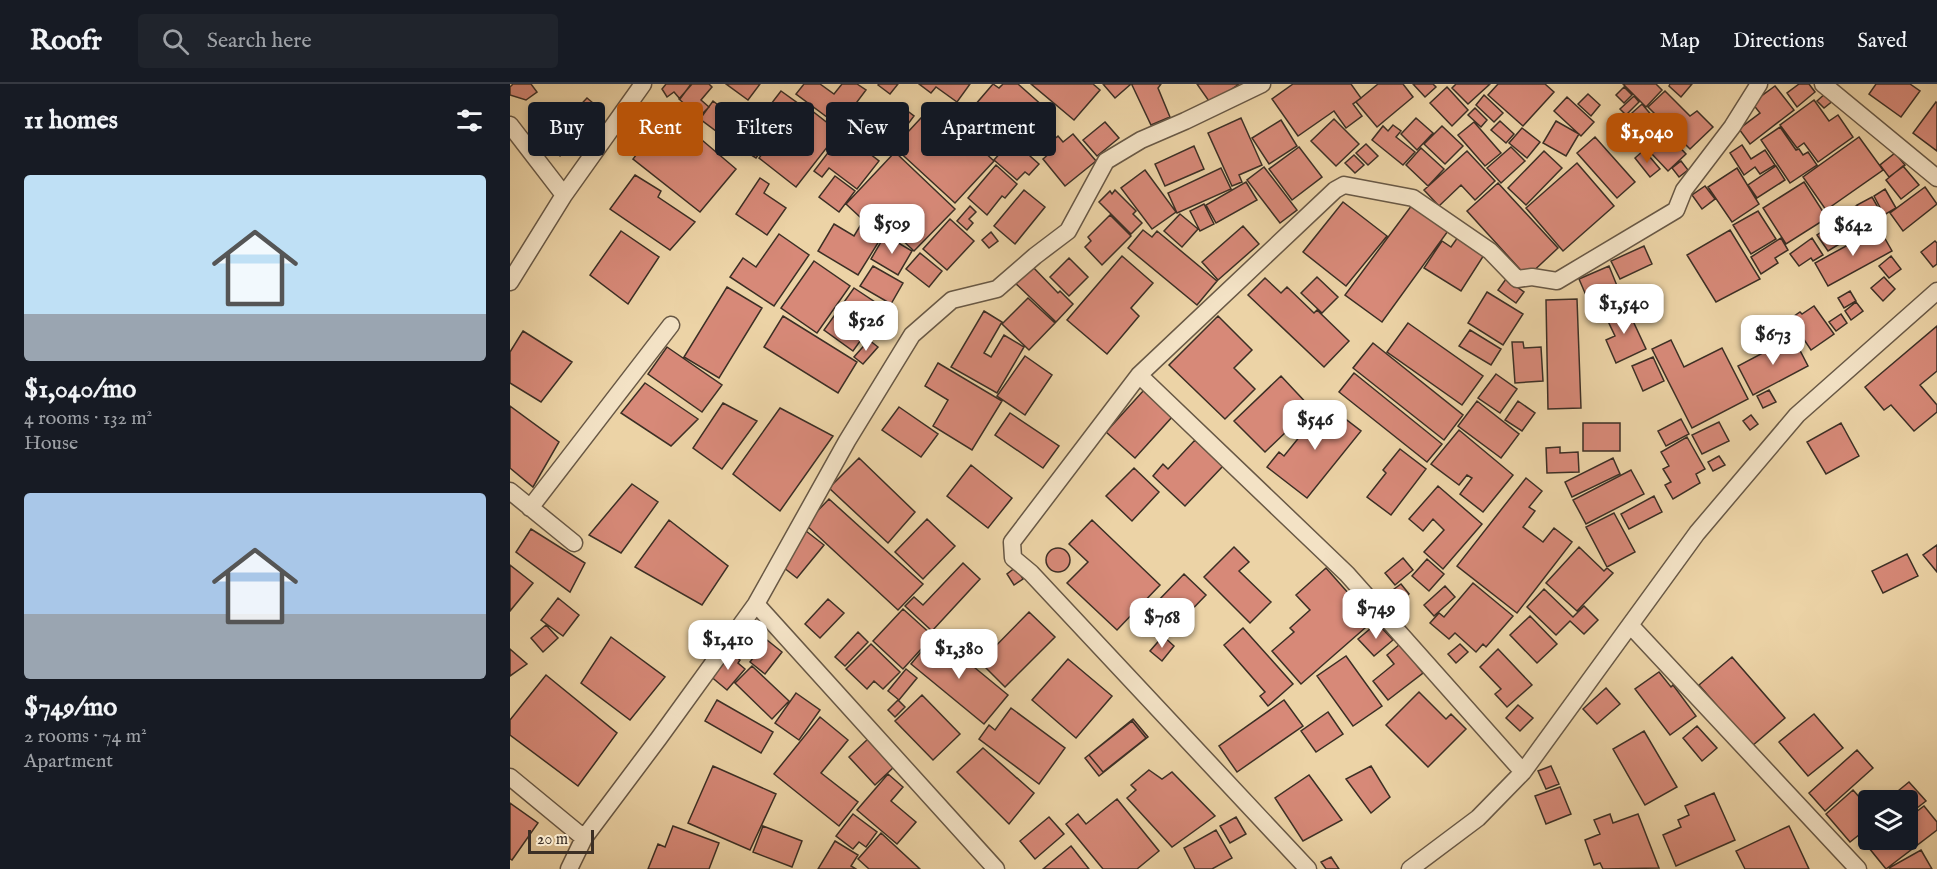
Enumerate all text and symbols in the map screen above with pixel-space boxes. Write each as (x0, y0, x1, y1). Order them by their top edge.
search box (138, 14, 558, 68)
text: Roofr (30, 24, 102, 59)
icon: search (159, 25, 192, 58)
text: Search here (207, 27, 312, 55)
text: Map (1660, 28, 1700, 55)
text: Directions (1733, 28, 1824, 55)
text: Saved (1857, 28, 1907, 55)
chip: Buy (528, 102, 605, 156)
chip: Rent (617, 102, 703, 156)
chip: Filters (715, 102, 814, 156)
chip: New (826, 102, 909, 156)
chip: Apartment (921, 102, 1056, 156)
text: 11 homes (24, 104, 118, 137)
icon: filters (453, 104, 486, 137)
pin: $1,040 (1598, 113, 1696, 164)
text: $1,040 (1620, 120, 1674, 145)
pin: $509 (856, 204, 928, 255)
pin: $642 (1817, 206, 1889, 257)
text: $509 (874, 211, 910, 236)
text: $642 (1834, 213, 1872, 238)
icon: home (201, 214, 309, 322)
pin: $1,540 (1575, 284, 1673, 335)
text: $1,540 (1599, 291, 1649, 316)
pin: $526 (830, 301, 902, 352)
text: $526 (848, 308, 884, 333)
pin: $673 (1737, 315, 1809, 366)
text: $673 (1755, 322, 1791, 347)
text: $1,040/mo (24, 373, 136, 406)
pin: $546 (1279, 400, 1351, 451)
text: 4 rooms · 132 m² (24, 406, 152, 431)
text: $546 (1297, 407, 1333, 432)
text: House (24, 431, 78, 456)
icon: home (201, 532, 309, 640)
pin: $749 (1340, 589, 1412, 640)
text: $749 (1357, 596, 1395, 621)
pin: $768 (1126, 598, 1198, 649)
text: $768 (1144, 605, 1180, 630)
pin: $1,410 (679, 620, 777, 671)
text: $1,410 (702, 627, 754, 652)
pin: $1,380 (910, 629, 1008, 680)
text: $1,380 (935, 636, 983, 661)
text: $749/mo (24, 691, 117, 724)
text: 2 rooms · 74 m² (24, 724, 147, 749)
text: Apartment (24, 749, 113, 774)
map controls (1858, 790, 1918, 850)
button: layers (1858, 790, 1918, 850)
scale bar (528, 827, 594, 854)
text: 20 m (537, 830, 568, 850)

